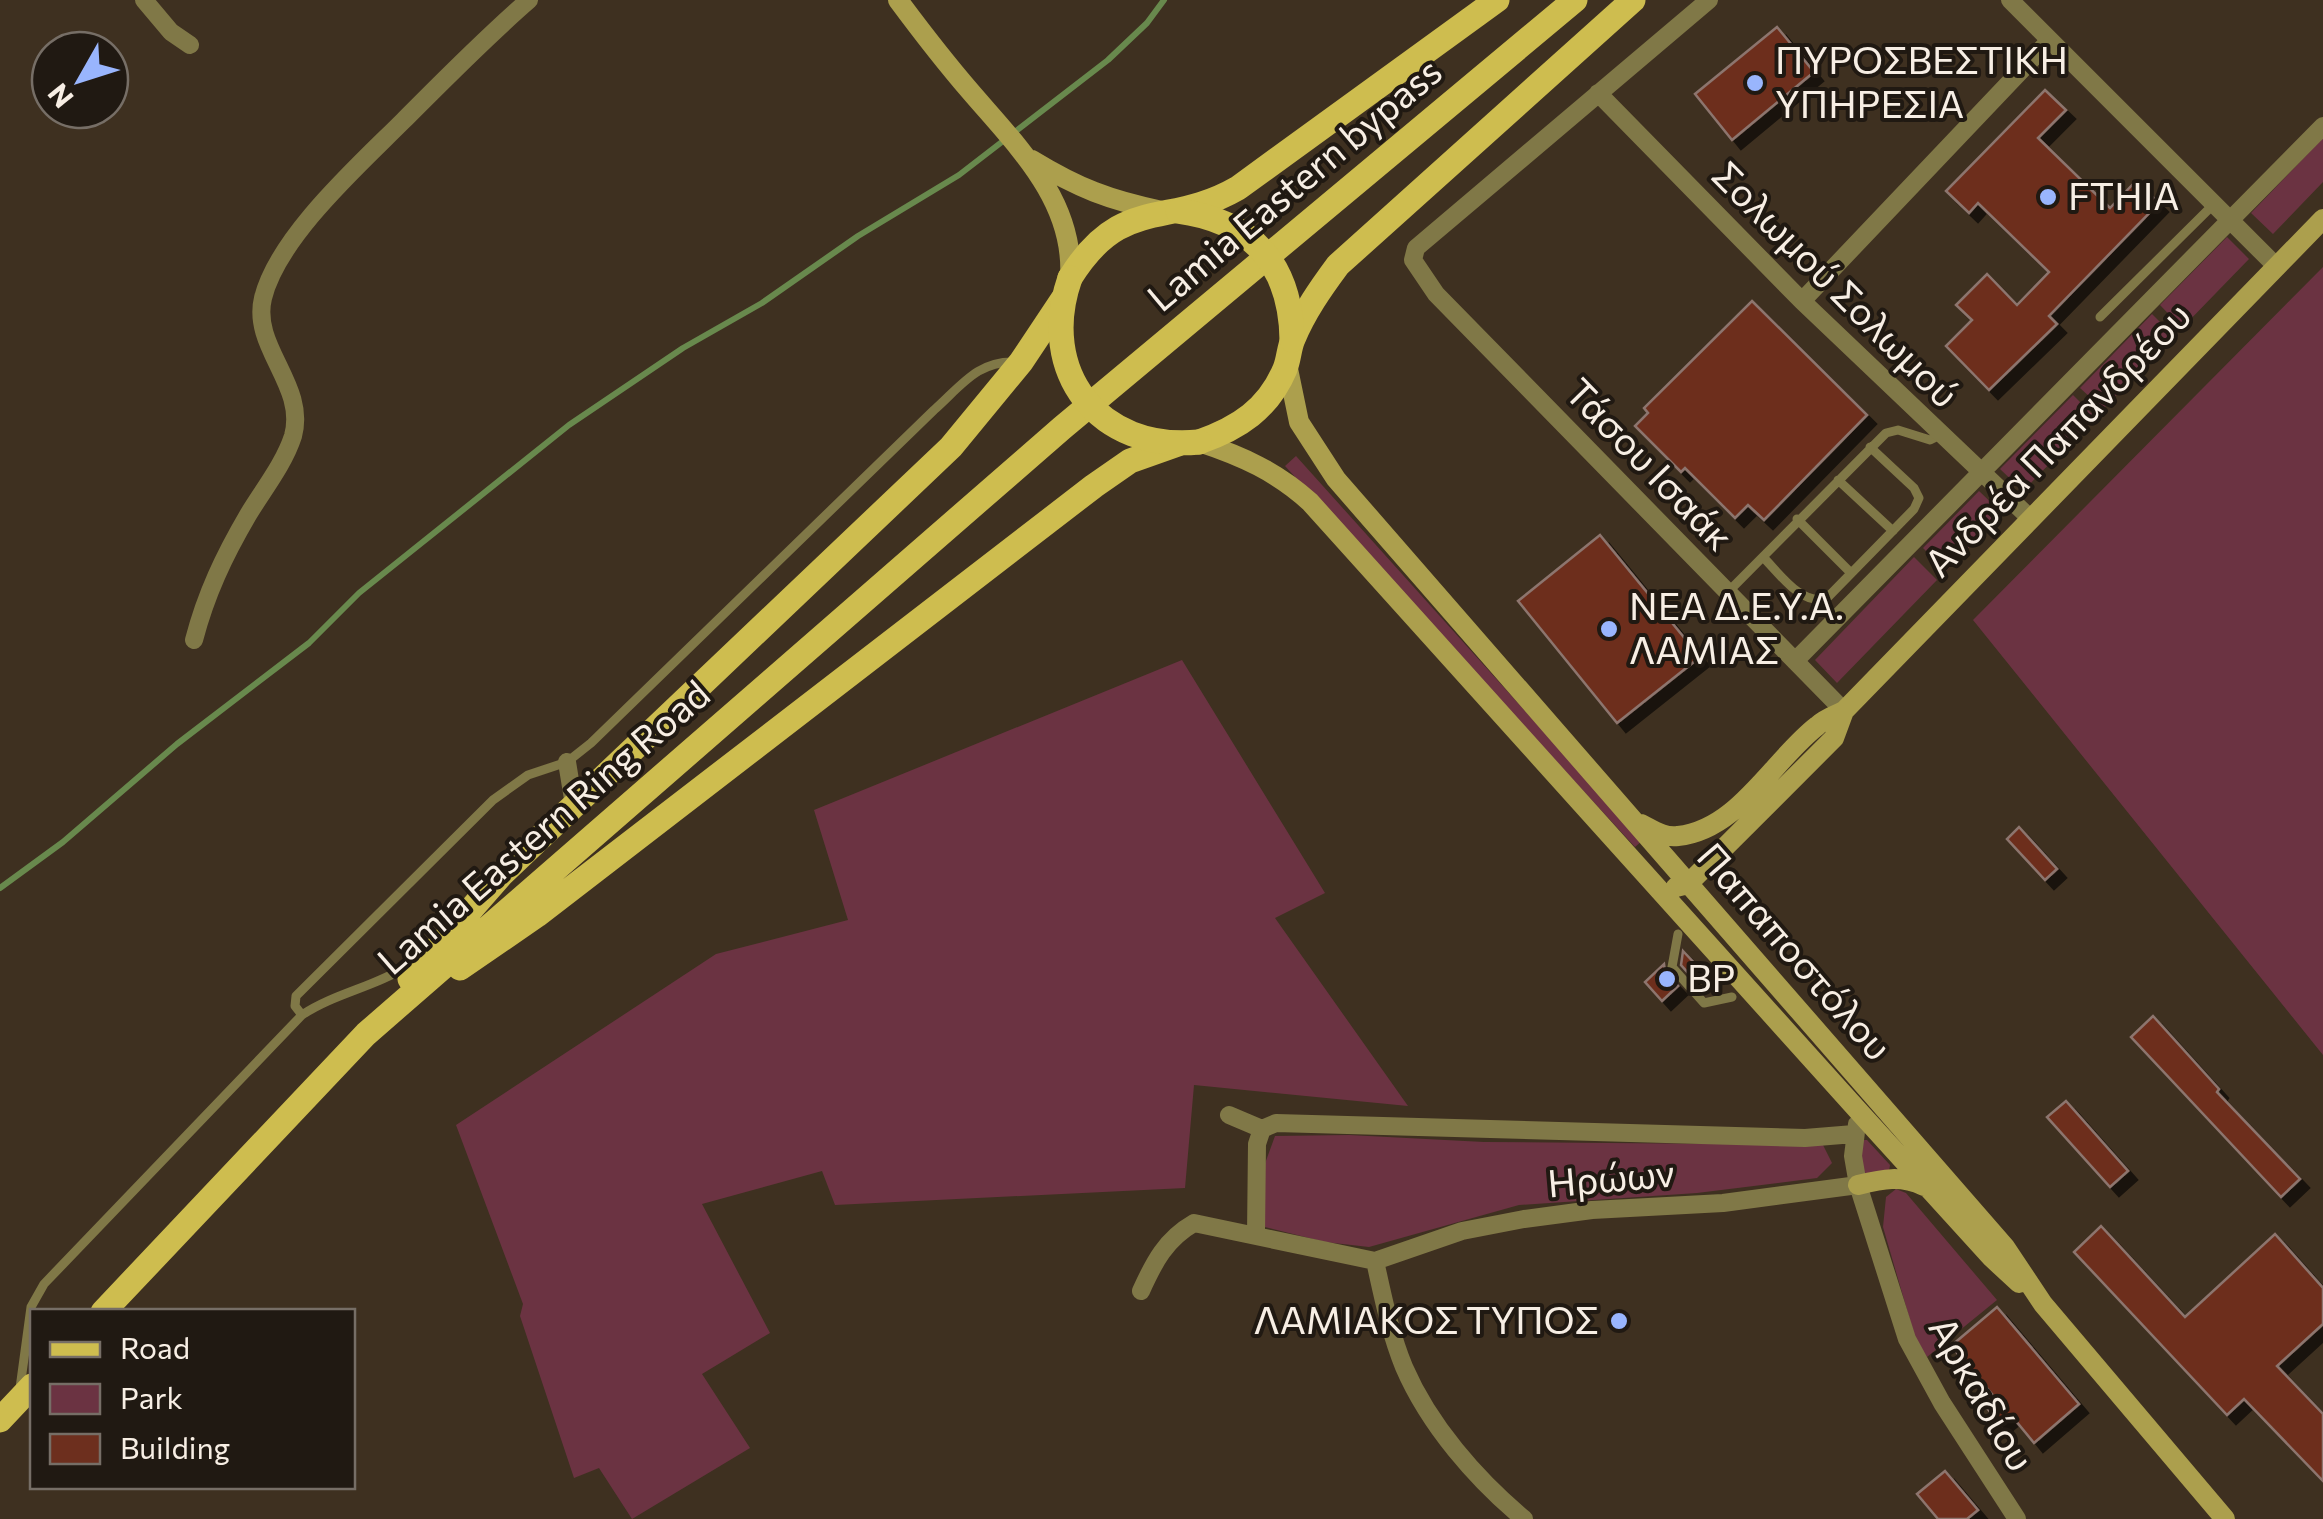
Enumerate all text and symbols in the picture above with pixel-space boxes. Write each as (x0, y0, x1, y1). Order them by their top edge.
north arrow (30, 30, 130, 130)
place label: ΠΥΡΟΣΒΕΣΤΙΚΗ ΥΠΗΡΕΣΙΑ (1775, 35, 2068, 126)
street label: Lamia Eastern bypass (1137, 46, 1450, 320)
marker: ΠΥΡΟΣΒΕΣΤΙΚΗ ΥΠΗΡΕΣΙΑ (1744, 72, 1766, 94)
text: N (40, 78, 80, 115)
street label: Σολωμού Σολωμού (1704, 150, 1970, 416)
place label: FTHIA (2068, 171, 2179, 218)
marker: FTHIA (2037, 186, 2059, 208)
street label: Ανδρέα Παπανδρέου (1913, 291, 2199, 585)
street label: Τάσου Ισαάκ (1557, 367, 1745, 559)
place label: ΝΕΑ Δ.Ε.Υ.Α. ΛΑΜΙΑΣ (1629, 581, 1844, 672)
marker: ΝΕΑ Δ.Ε.Υ.Α. ΛΑΜΙΑΣ (1598, 618, 1620, 640)
street label: Lamia Eastern Ring Road (367, 669, 718, 983)
street label: Παπαποστόλου (1689, 832, 1903, 1069)
place label: BP (1687, 953, 1735, 1000)
marker: BP (1656, 968, 1678, 990)
street label: Ηρώων (1545, 1148, 1676, 1205)
place label: ΛΑΜΙΑΚΟΣ ΤΥΠΟΣ (1253, 1295, 1599, 1342)
street label: Αρκαδίου (1920, 1307, 2046, 1478)
legend (30, 1309, 355, 1489)
marker: ΛΑΜΙΑΚΟΣ ΤΥΠΟΣ (1608, 1310, 1630, 1332)
text: Road (120, 1328, 190, 1365)
text: Park (120, 1378, 183, 1415)
text: Building (120, 1428, 230, 1465)

